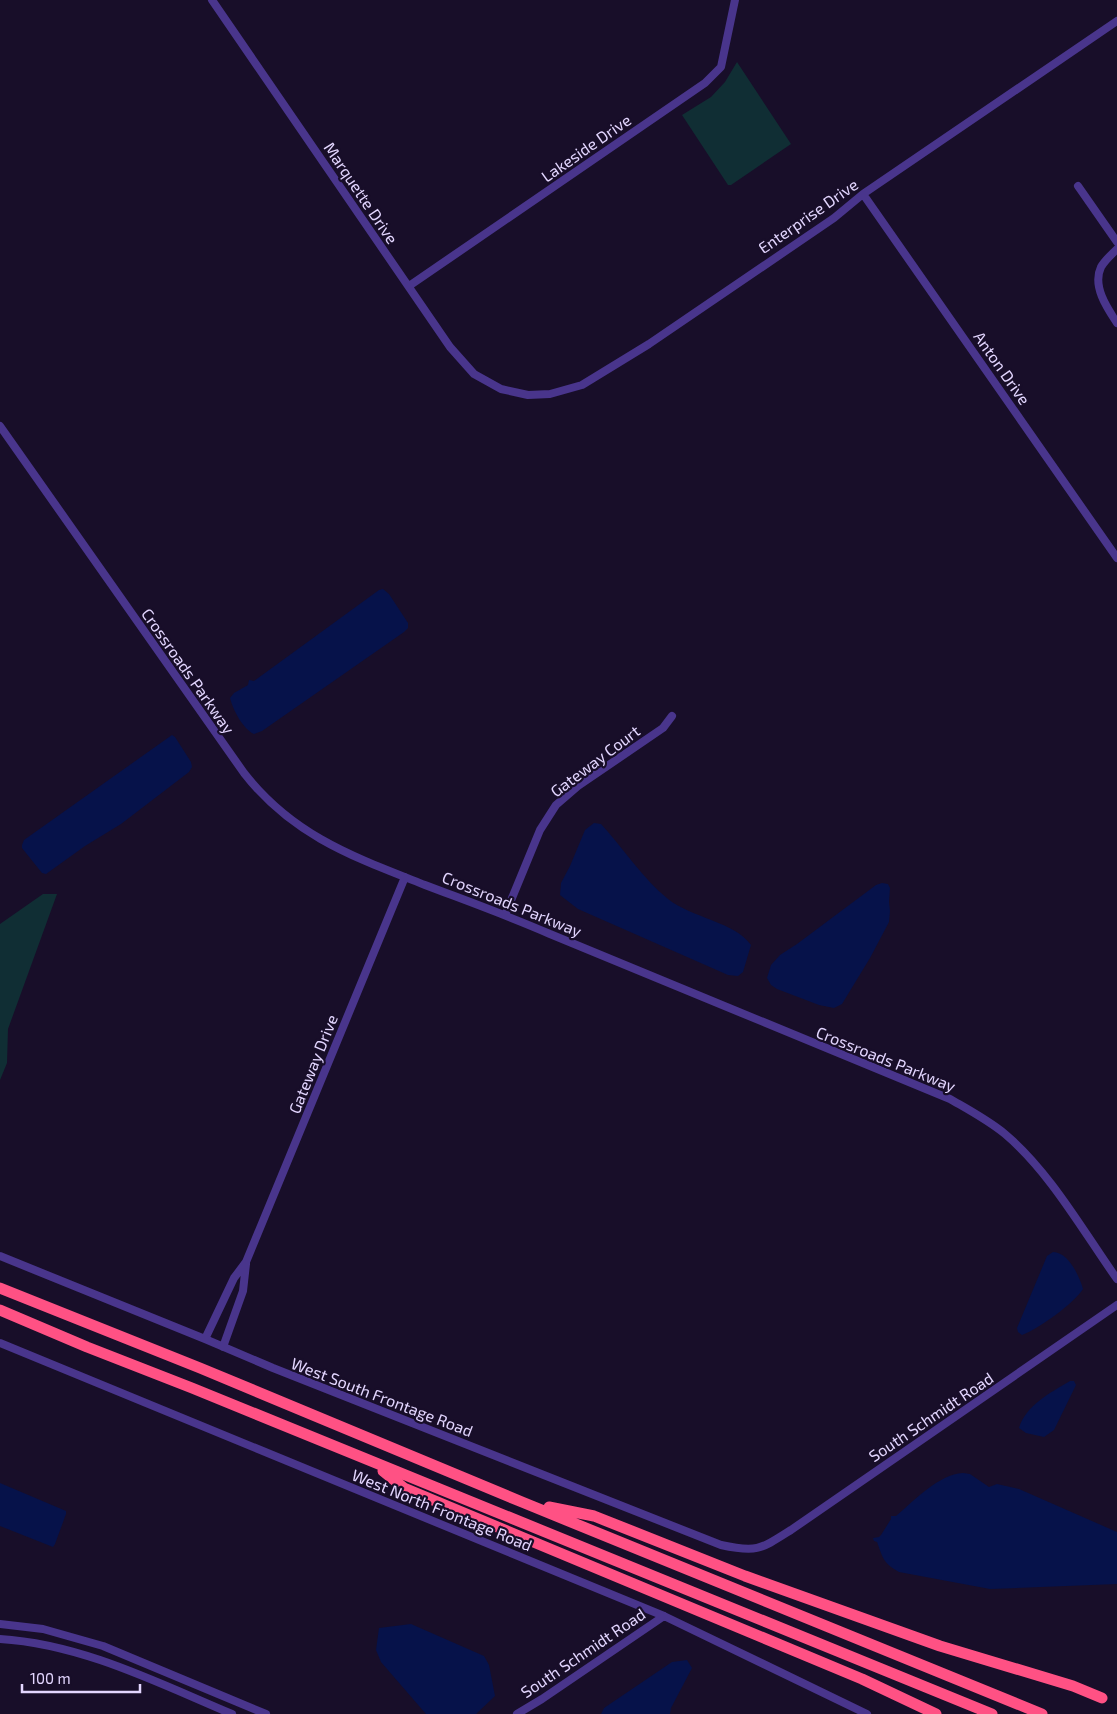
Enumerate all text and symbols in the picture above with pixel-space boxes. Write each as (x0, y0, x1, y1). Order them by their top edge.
street label: Lakeside Drive (537, 110, 634, 185)
street label: Marquette Drive (320, 138, 402, 247)
street label: Enterprise Drive (754, 174, 861, 257)
street label: Anton Drive (970, 327, 1035, 408)
street label: Crossroads Parkway (138, 604, 239, 738)
street label: Gateway Court (546, 721, 643, 800)
street label: Crossroads Parkway (440, 867, 585, 940)
street label: Gateway Drive (284, 1012, 341, 1116)
street label: Crossroads Parkway (814, 1022, 959, 1095)
street label: West South Frontage Road (289, 1353, 476, 1440)
street label: South Schmidt Road (865, 1368, 997, 1465)
street label: West North Frontage Road (349, 1465, 535, 1554)
street label: South Schmidt Road (517, 1604, 649, 1701)
scale bar (22, 1662, 140, 1694)
text: 100 m (30, 1669, 71, 1687)

